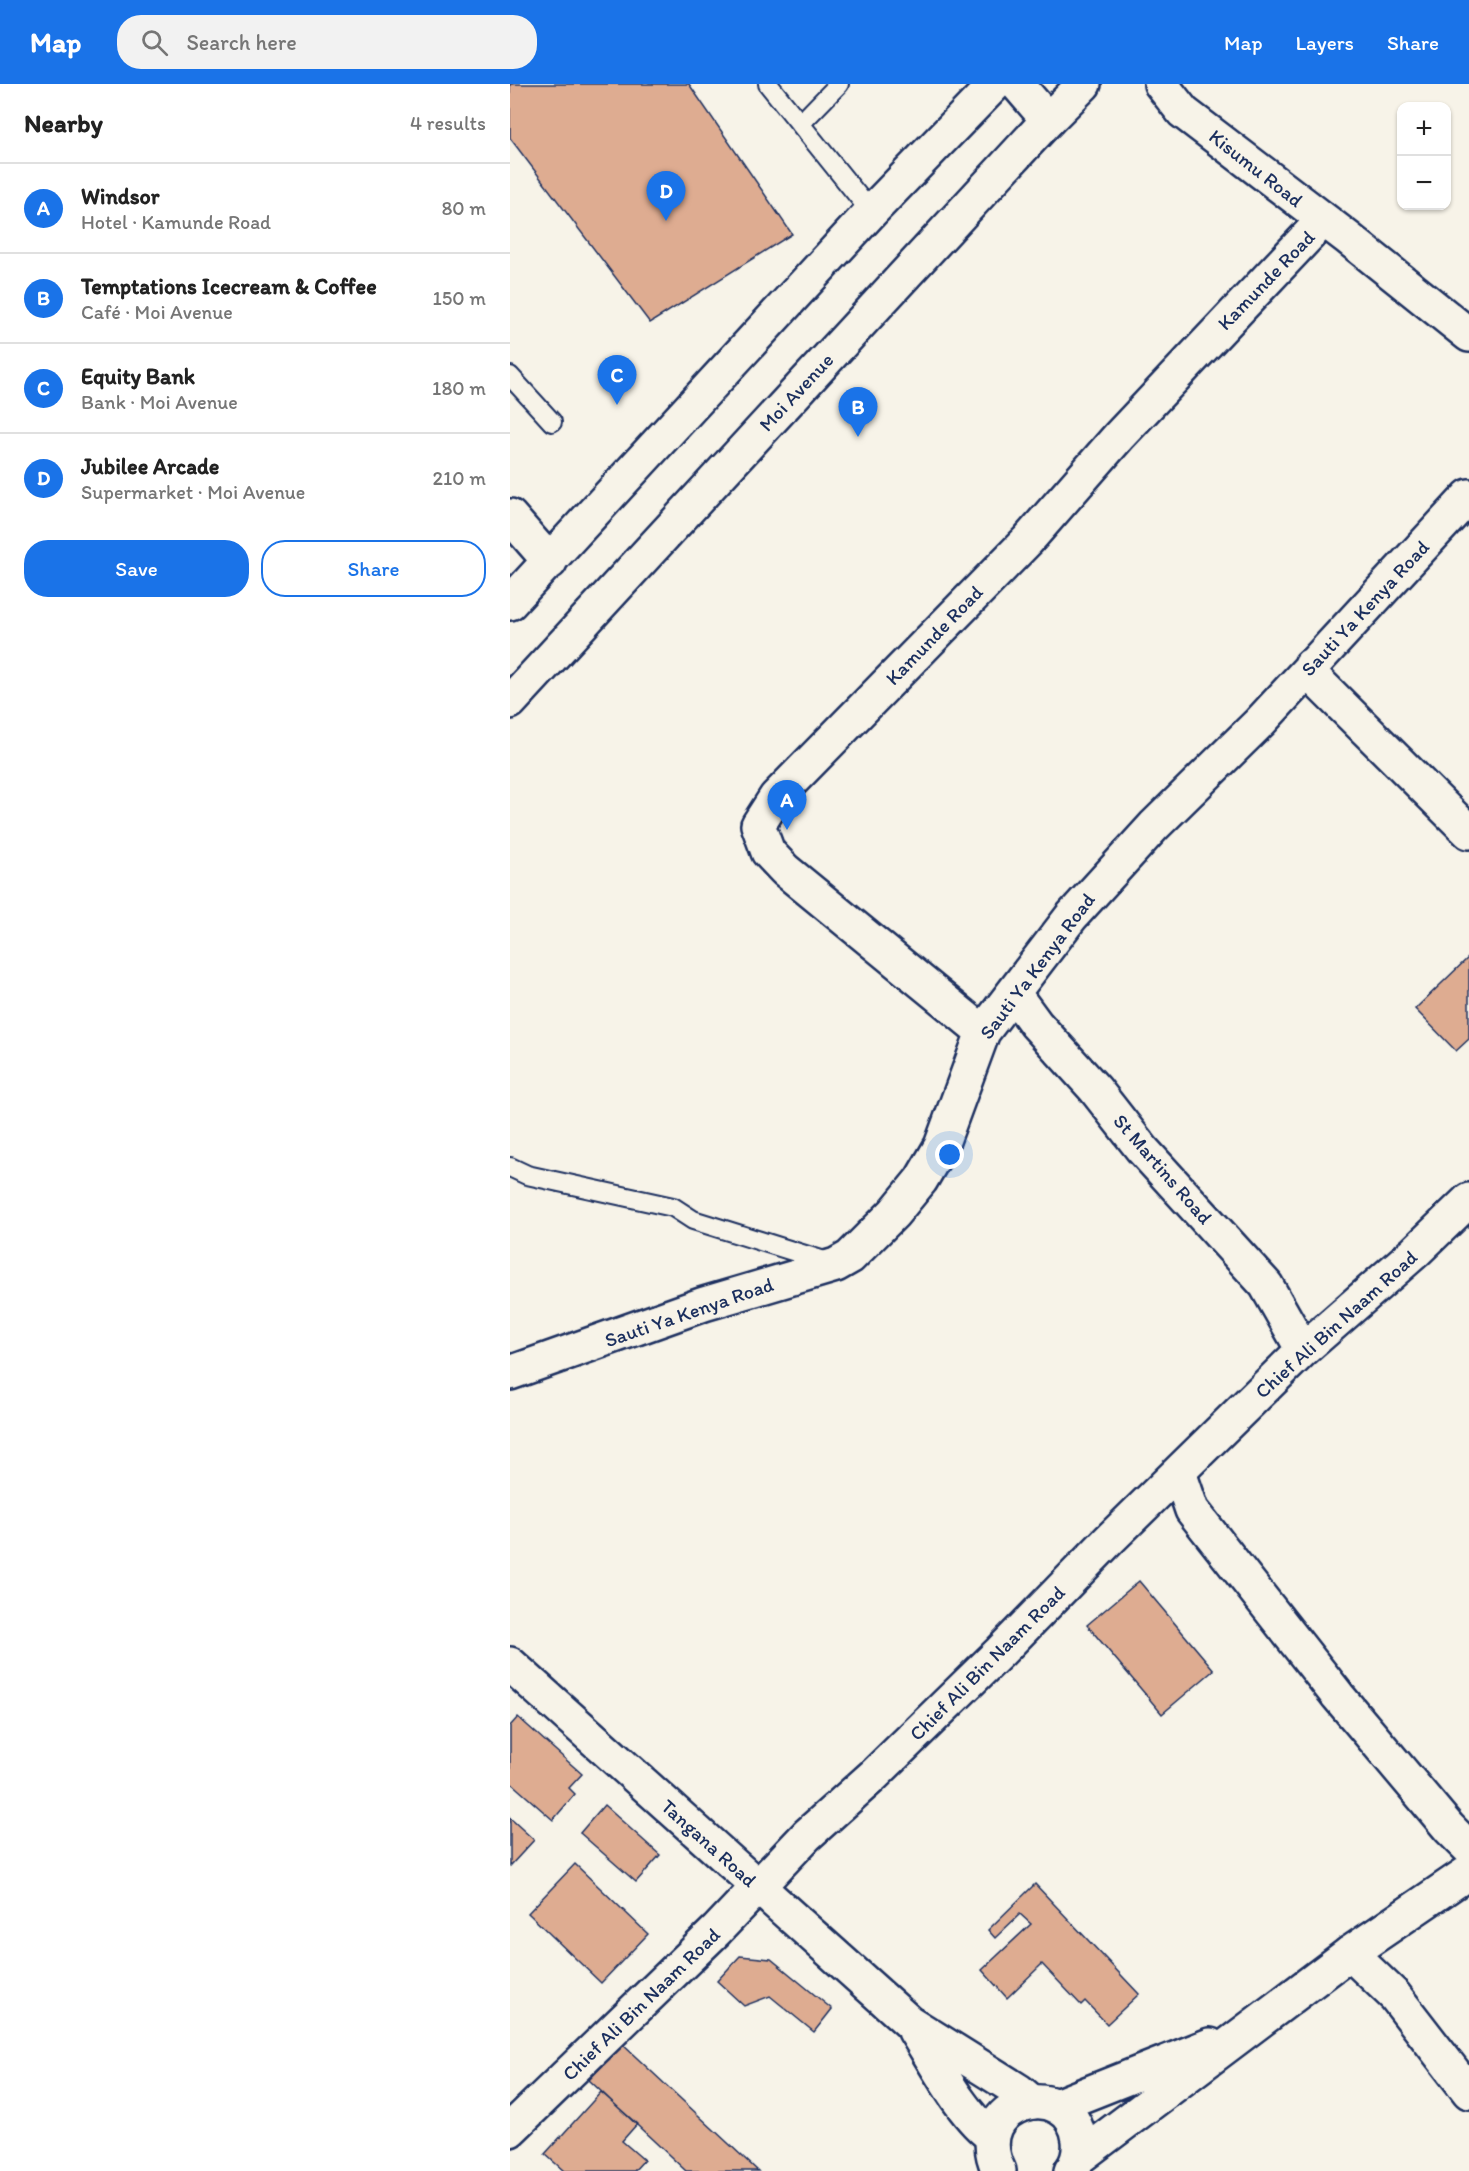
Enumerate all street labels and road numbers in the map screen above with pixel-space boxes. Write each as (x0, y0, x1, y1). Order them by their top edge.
street label: Kisumu Road (1204, 124, 1308, 212)
street label: Kamunde Road (1212, 225, 1320, 335)
street label: Moi Avenue (754, 348, 838, 436)
street label: Sauti Ya Kenya Road (1296, 535, 1434, 681)
street label: Kamunde Road (880, 580, 988, 690)
street label: Sauti Ya Kenya Road (974, 888, 1100, 1044)
street label: St Martins Road (1109, 1109, 1217, 1229)
street label: Chief Ali Bin Naam Road (1250, 1245, 1422, 1403)
street label: Sauti Ya Kenya Road (602, 1272, 777, 1352)
street label: Chief Ali Bin Naam Road (904, 1580, 1070, 1746)
street label: Tangana Road (656, 1794, 762, 1892)
street label: Chief Ali Bin Naam Road (557, 1922, 725, 2085)

